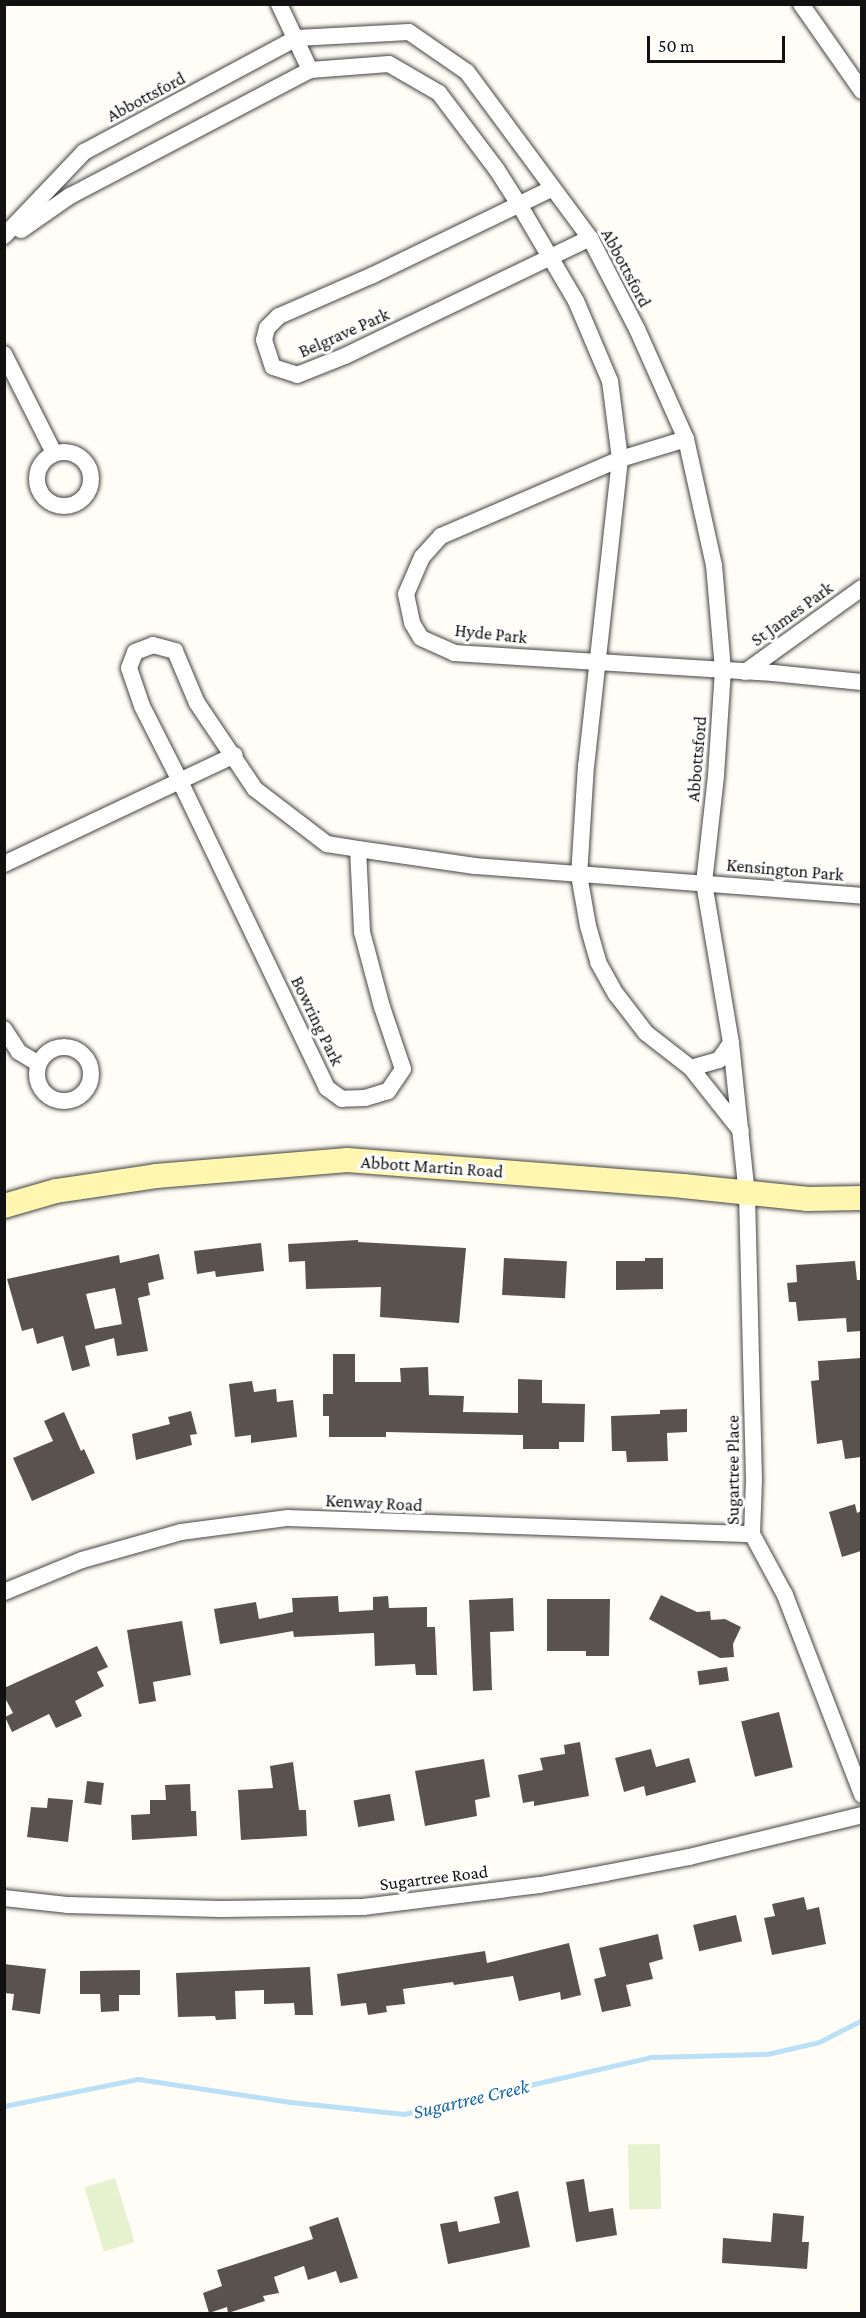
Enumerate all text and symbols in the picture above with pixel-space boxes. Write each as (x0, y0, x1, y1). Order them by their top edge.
scale bar (650, 24, 788, 62)
text: 50 m (658, 36, 695, 56)
street label: Abbottsford (103, 67, 189, 127)
street label: Abbottsford (596, 225, 656, 311)
street label: Belgrave Park (295, 303, 393, 363)
street label: St James Park (747, 577, 837, 651)
street label: Hyde Park (454, 619, 528, 649)
street label: Abbottsford (682, 715, 712, 803)
street label: Kensington Park (725, 854, 845, 886)
street label: Bowring Park (286, 973, 348, 1069)
street label: Abbott Martin Road (360, 1151, 504, 1183)
street label: Sugartree Place (722, 1415, 744, 1525)
street label: Kenway Road (325, 1490, 423, 1516)
street label: Sugartree Road (379, 1861, 489, 1895)
water label: Sugartree Creek (411, 2074, 531, 2124)

